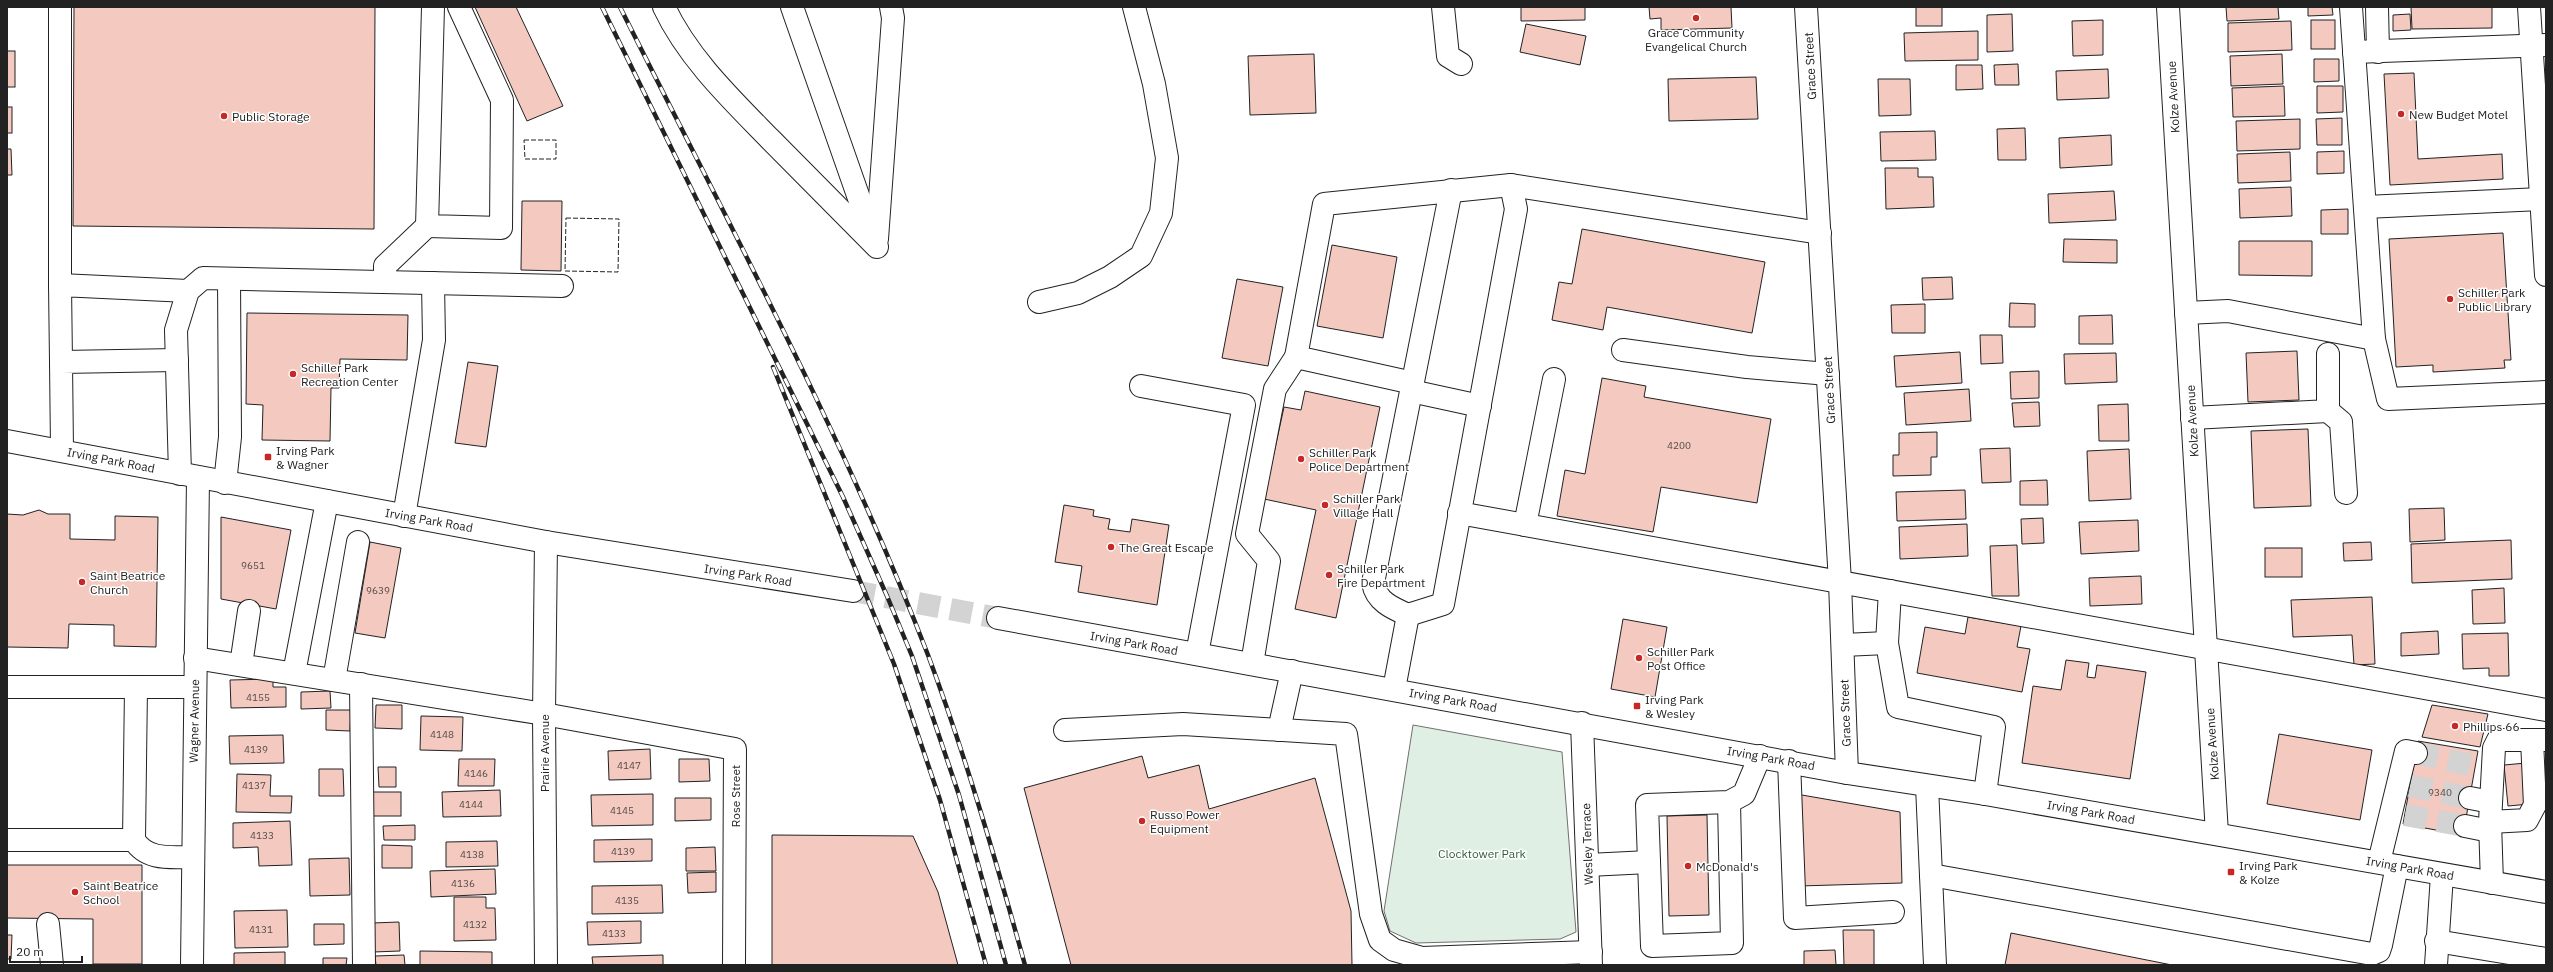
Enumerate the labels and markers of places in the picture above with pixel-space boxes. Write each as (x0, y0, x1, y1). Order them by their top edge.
marker: Grace Community Evangelical Church (1691, 13, 1701, 23)
place label: Grace Community Evangelical Church (1645, 25, 1747, 54)
place label: New Budget Motel (2409, 107, 2508, 122)
place label: Public Storage (232, 109, 310, 124)
marker: New Budget Motel (2396, 109, 2406, 119)
marker: Public Storage (219, 111, 229, 121)
place label: Schiller Park Public Library (2458, 285, 2531, 314)
marker: Schiller Park Public Library (2445, 294, 2455, 304)
place label: Schiller Park Recreation Center (301, 360, 399, 389)
marker: Schiller Park Recreation Center (288, 369, 298, 379)
place label: Irving Park & Wagner (276, 443, 335, 472)
place label: Schiller Park Police Department (1309, 445, 1409, 474)
marker: Irving Park & Wagner (263, 452, 273, 462)
marker: Schiller Park Police Department (1296, 454, 1306, 464)
place label: Schiller Park Village Hall (1333, 491, 1401, 520)
marker: Schiller Park Village Hall (1320, 500, 1330, 510)
place label: The Great Escape (1119, 540, 1214, 555)
marker: The Great Escape (1106, 542, 1116, 552)
place label: Schiller Park Fire Department (1337, 561, 1425, 590)
place label: Saint Beatrice Church (90, 568, 166, 597)
marker: Schiller Park Fire Department (1324, 570, 1334, 580)
marker: Saint Beatrice Church (77, 577, 87, 587)
place label: Schiller Park Post Office (1647, 644, 1715, 673)
marker: Schiller Park Post Office (1634, 653, 1644, 663)
place label: Irving Park & Wesley (1645, 692, 1704, 721)
marker: Irving Park & Wesley (1632, 701, 1642, 711)
place label: Phillips 66 (2463, 719, 2520, 734)
marker: Phillips 66 (2450, 721, 2460, 731)
place label: Russo Power Equipment (1150, 807, 1220, 836)
marker: Russo Power Equipment (1137, 816, 1147, 826)
place label: Irving Park & Kolze (2239, 858, 2298, 887)
place label: McDonald's (1696, 859, 1759, 874)
marker: McDonald's (1683, 861, 1693, 871)
marker: Irving Park & Kolze (2226, 867, 2236, 877)
place label: Saint Beatrice School (83, 878, 159, 907)
marker: Saint Beatrice School (70, 887, 80, 897)

